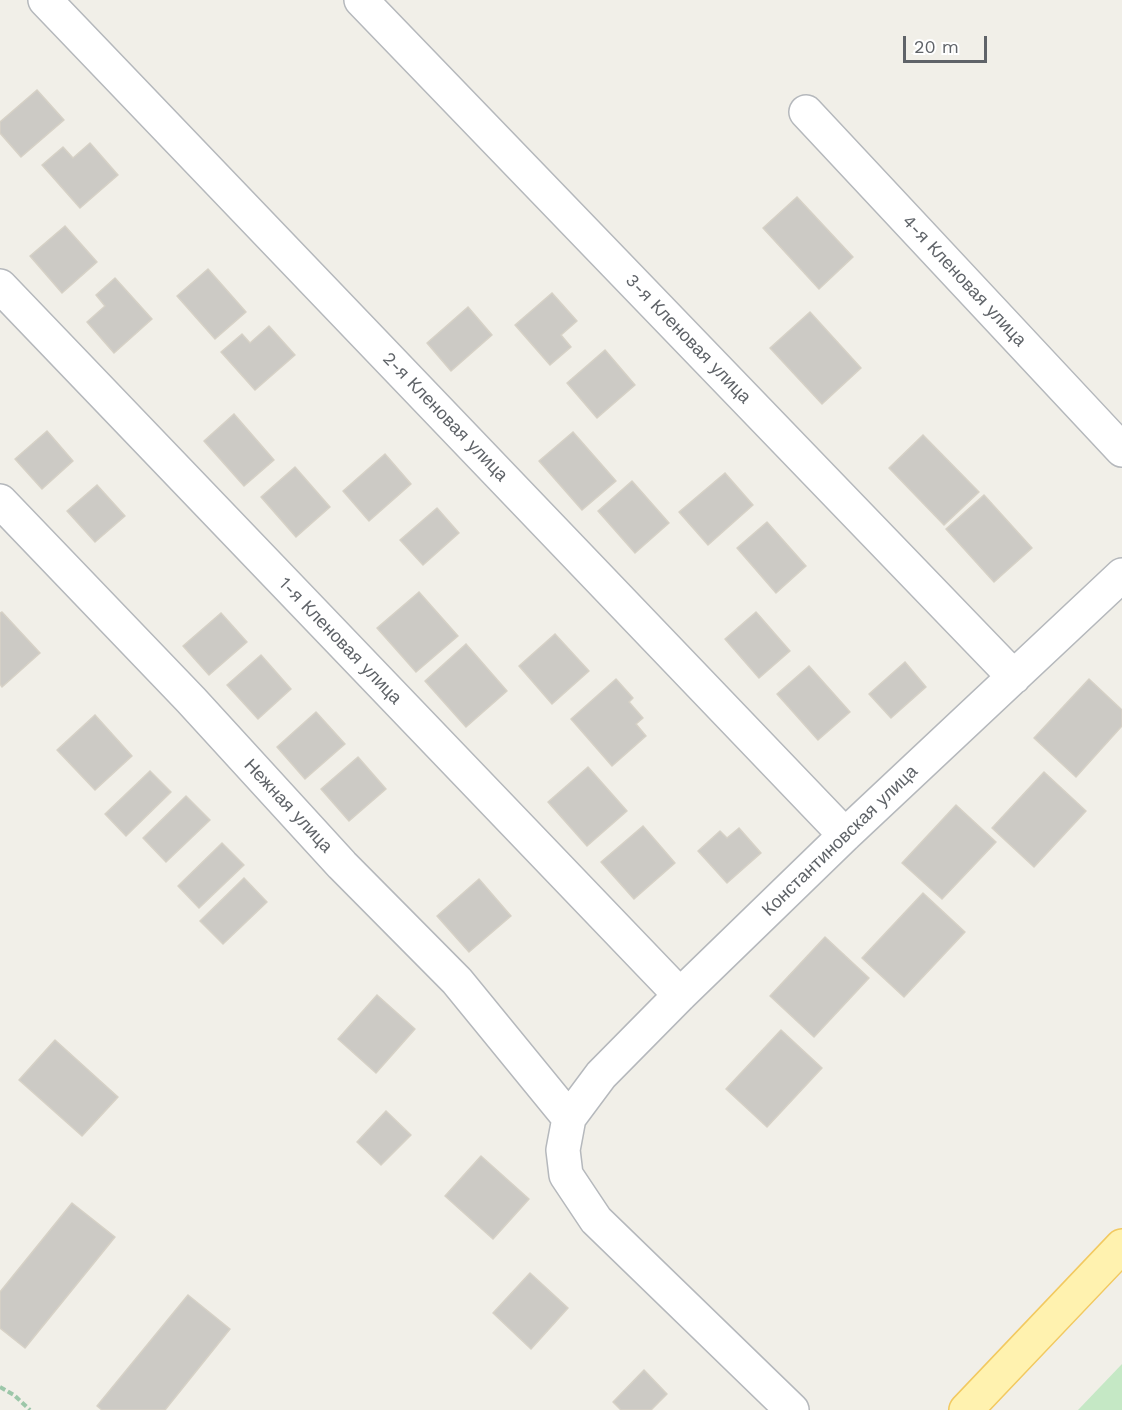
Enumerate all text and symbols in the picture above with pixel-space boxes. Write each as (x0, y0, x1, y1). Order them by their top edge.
scale bar (906, 24, 990, 62)
text: 20 m (914, 36, 959, 57)
street label: 4-я Кленовая улица (898, 211, 1030, 351)
street label: 3-я Кленовая улица (621, 270, 755, 408)
street label: 2-я Кленовая улица (378, 348, 512, 486)
street label: 1-я Кленовая улица (274, 573, 406, 709)
street label: Нежная улица (239, 755, 337, 857)
street label: Константиновская улица (758, 761, 922, 921)

